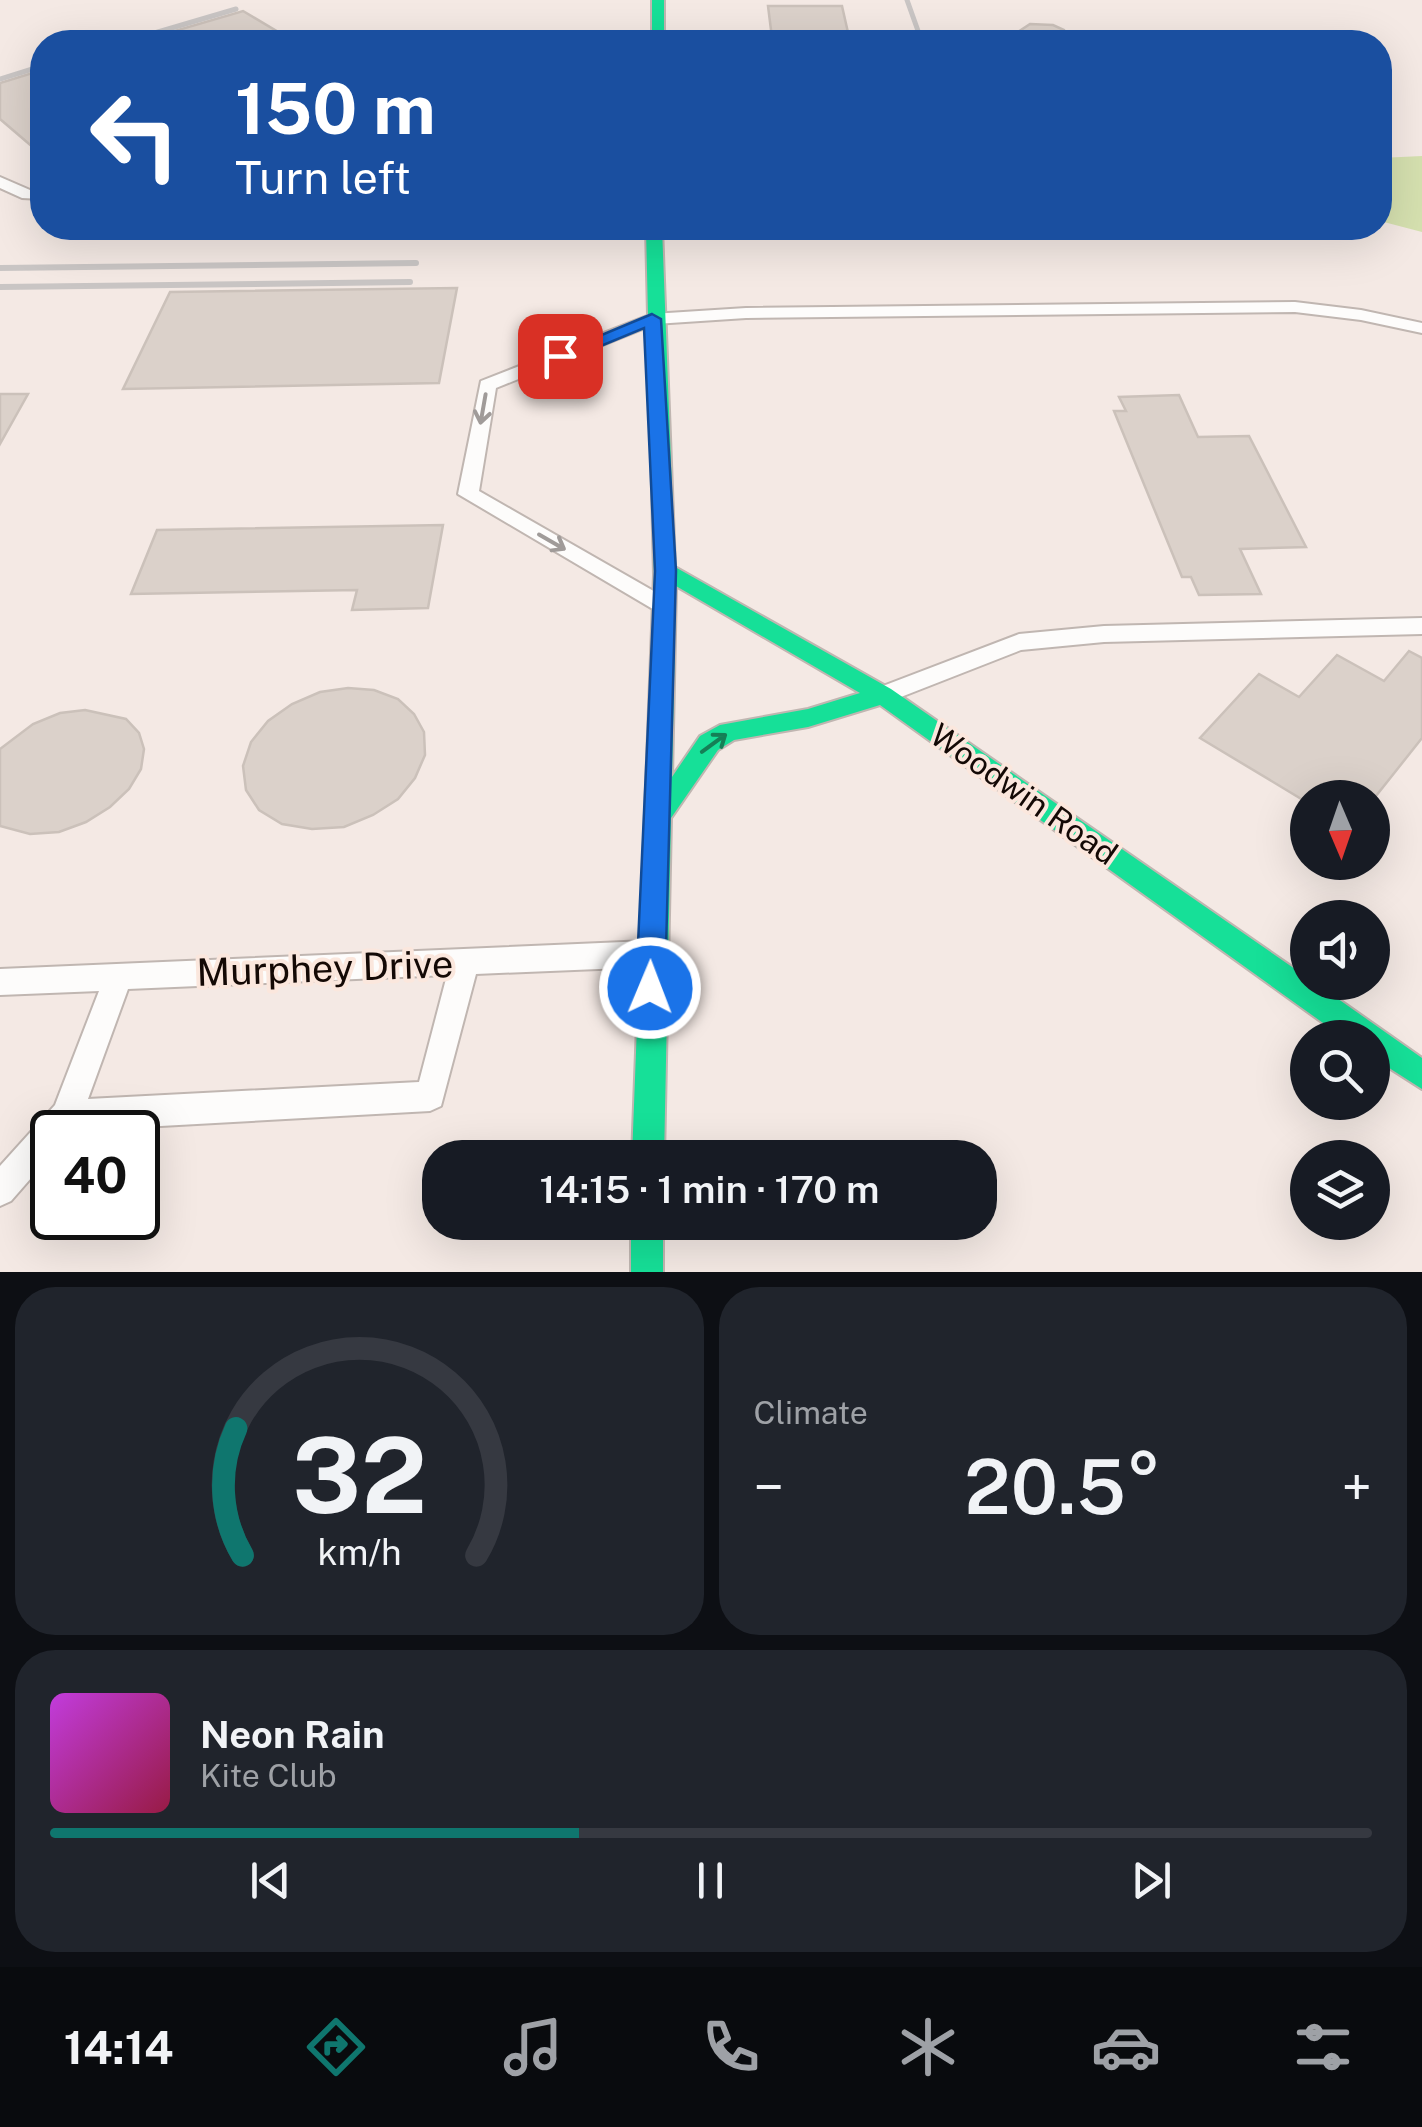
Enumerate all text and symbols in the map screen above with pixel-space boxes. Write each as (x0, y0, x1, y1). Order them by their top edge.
text: 150 m (235, 67, 436, 150)
icon: left (70, 70, 200, 200)
text: Turn left (235, 151, 411, 204)
pin (518, 314, 603, 399)
icon: arrive (533, 329, 588, 384)
one-way arrow (473, 392, 492, 425)
one-way arrow (537, 532, 566, 552)
street label: Woodwin Road (923, 716, 1125, 872)
one-way arrow (700, 733, 728, 754)
north arrow (1290, 780, 1390, 880)
map controls (1290, 780, 1390, 1240)
button: sound (1290, 900, 1390, 1000)
position arrow (598, 936, 702, 1040)
street label: Murphey Drive (196, 941, 454, 995)
button: search (1290, 1020, 1390, 1120)
speed limit sign: 40 (30, 1110, 160, 1240)
button: layers (1290, 1140, 1390, 1240)
text: 14:15 · 1 min · 170 m (539, 1167, 880, 1212)
text: Climate (754, 1394, 868, 1431)
text: 32 (292, 1414, 427, 1536)
text: 20.5° (964, 1443, 1161, 1531)
text: − (754, 1455, 784, 1519)
text: + (1342, 1455, 1372, 1519)
text: km/h (317, 1531, 401, 1573)
text: Neon Rain (200, 1712, 384, 1757)
text: Kite Club (200, 1757, 337, 1794)
icon: previous (243, 1853, 298, 1908)
icon: pause (683, 1853, 738, 1908)
icon: next (1124, 1853, 1179, 1908)
icon: directions (301, 2012, 371, 2082)
icon: music (498, 2012, 568, 2082)
icon: phone (696, 2012, 766, 2082)
icon: climate (893, 2012, 963, 2082)
icon: car (1091, 2012, 1161, 2082)
icon: filters (1288, 2012, 1358, 2082)
text: 14:14 (64, 2021, 173, 2074)

